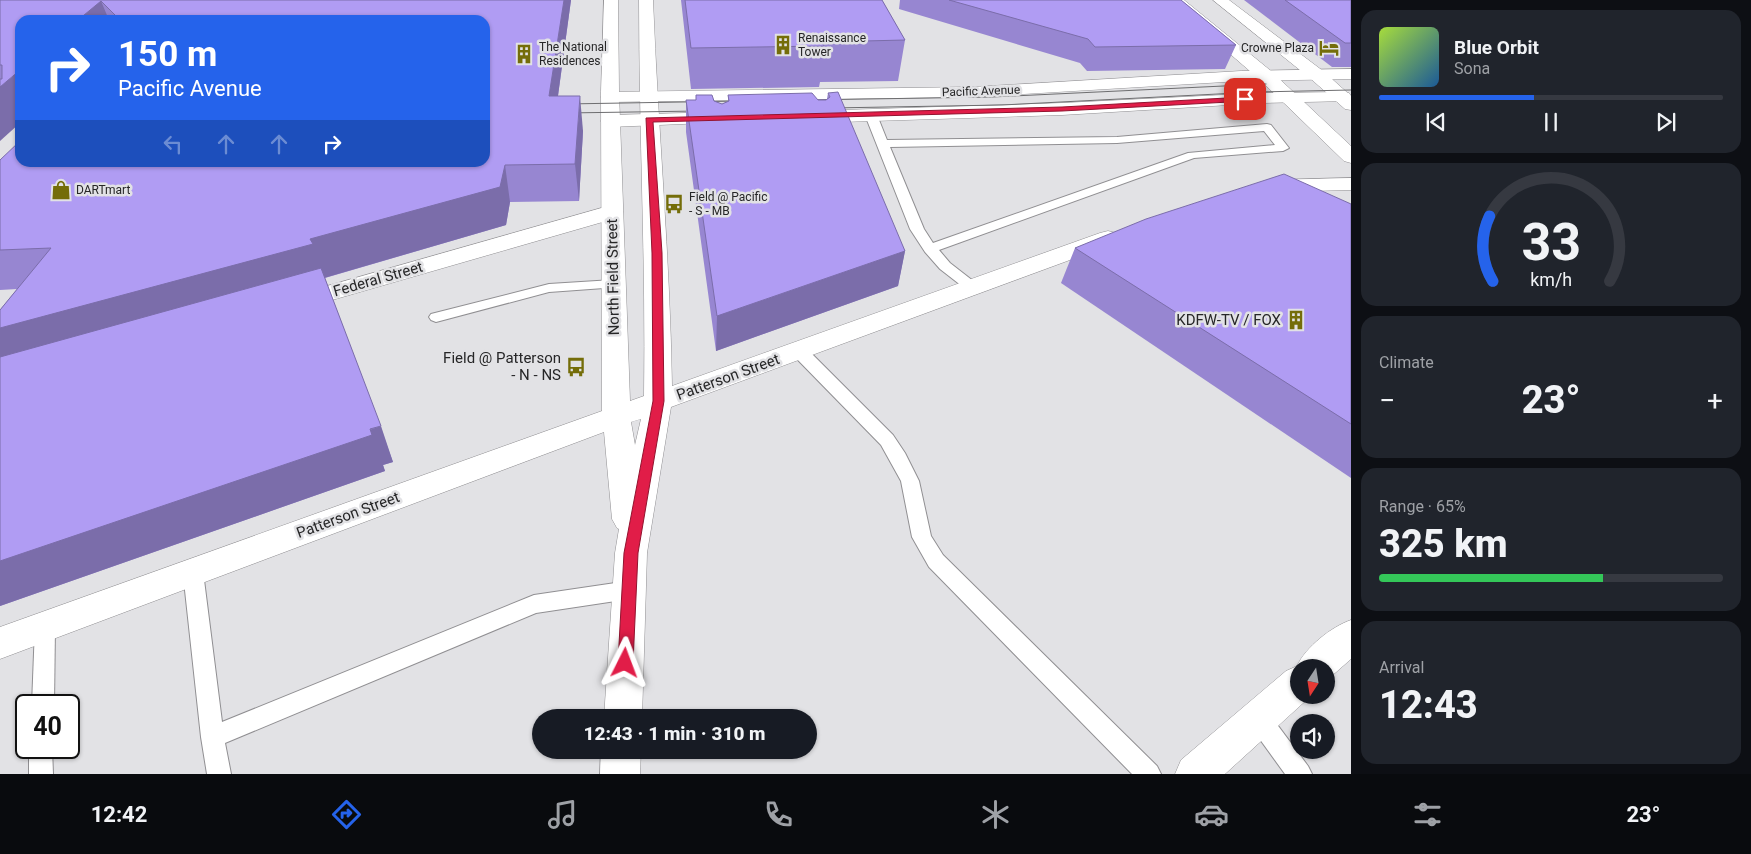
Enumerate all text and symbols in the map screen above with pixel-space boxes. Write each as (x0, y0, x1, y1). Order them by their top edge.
place label: Renaissance Tower (798, 31, 866, 59)
text: 150 m (118, 34, 217, 75)
building icon: Renaissance Tower (772, 34, 794, 56)
icon: right (35, 35, 100, 100)
text: Blue Orbit (1454, 36, 1539, 59)
hotel icon: Crowne Plaza (1318, 37, 1340, 59)
place label: The National Residences (539, 40, 607, 68)
place label: Crowne Plaza (1241, 41, 1314, 55)
building icon: The National Residences (513, 43, 535, 65)
text: Sona (1454, 59, 1490, 78)
text: Pacific Avenue (118, 76, 262, 101)
pin (1224, 78, 1266, 120)
street label: Pacific Avenue (942, 83, 1020, 99)
icon: arrive (1231, 85, 1259, 113)
icon: previous (1422, 108, 1450, 136)
icon: pause (1537, 108, 1565, 136)
icon: next (1652, 108, 1680, 136)
icon: left (159, 130, 187, 158)
icon: ahead (212, 130, 240, 158)
icon: ahead (265, 130, 293, 158)
icon: right (318, 130, 346, 158)
shop icon: DARTmart (50, 179, 72, 201)
place label: DARTmart (76, 183, 130, 197)
place label: Field @ Pacific - S - MB (689, 190, 768, 218)
bus stop icon: Field @ Pacific - S - MB (663, 193, 685, 215)
text: 33 (1521, 212, 1581, 273)
street label: North Field Street (603, 218, 623, 336)
street label: Federal Street (331, 258, 425, 300)
text: km/h (1530, 269, 1572, 290)
building icon: KDFW-TV / FOX (1285, 309, 1307, 331)
place label: KDFW-TV / FOX (1176, 311, 1282, 329)
place label: Field @ Patterson - N - NS (443, 349, 561, 384)
street label: Patterson Street (674, 350, 782, 404)
text: Climate (1379, 353, 1434, 372)
bus stop icon: Field @ Patterson - N - NS (565, 356, 587, 378)
text: 23° (1522, 378, 1580, 422)
text: − (1379, 384, 1395, 417)
text: + (1707, 384, 1723, 417)
street label: Patterson Street (294, 488, 402, 542)
text: Range · 65% (1379, 497, 1466, 516)
text: 325 km (1379, 522, 1508, 566)
position arrow (598, 636, 650, 688)
text: Arrival (1379, 658, 1424, 677)
north arrow (1290, 659, 1335, 704)
map controls (1290, 659, 1335, 759)
text: 12:43 (1379, 683, 1478, 727)
speed limit sign: 40 (15, 694, 80, 759)
button: sound (1290, 714, 1335, 759)
text: 12:43 · 1 min · 310 m (583, 722, 766, 745)
icon: directions (329, 797, 364, 832)
icon: music (545, 797, 580, 832)
icon: phone (761, 797, 796, 832)
icon: climate (978, 797, 1013, 832)
icon: car (1194, 797, 1229, 832)
icon: filters (1410, 797, 1445, 832)
text: 12:42 (91, 802, 147, 827)
text: 23° (1626, 802, 1660, 827)

